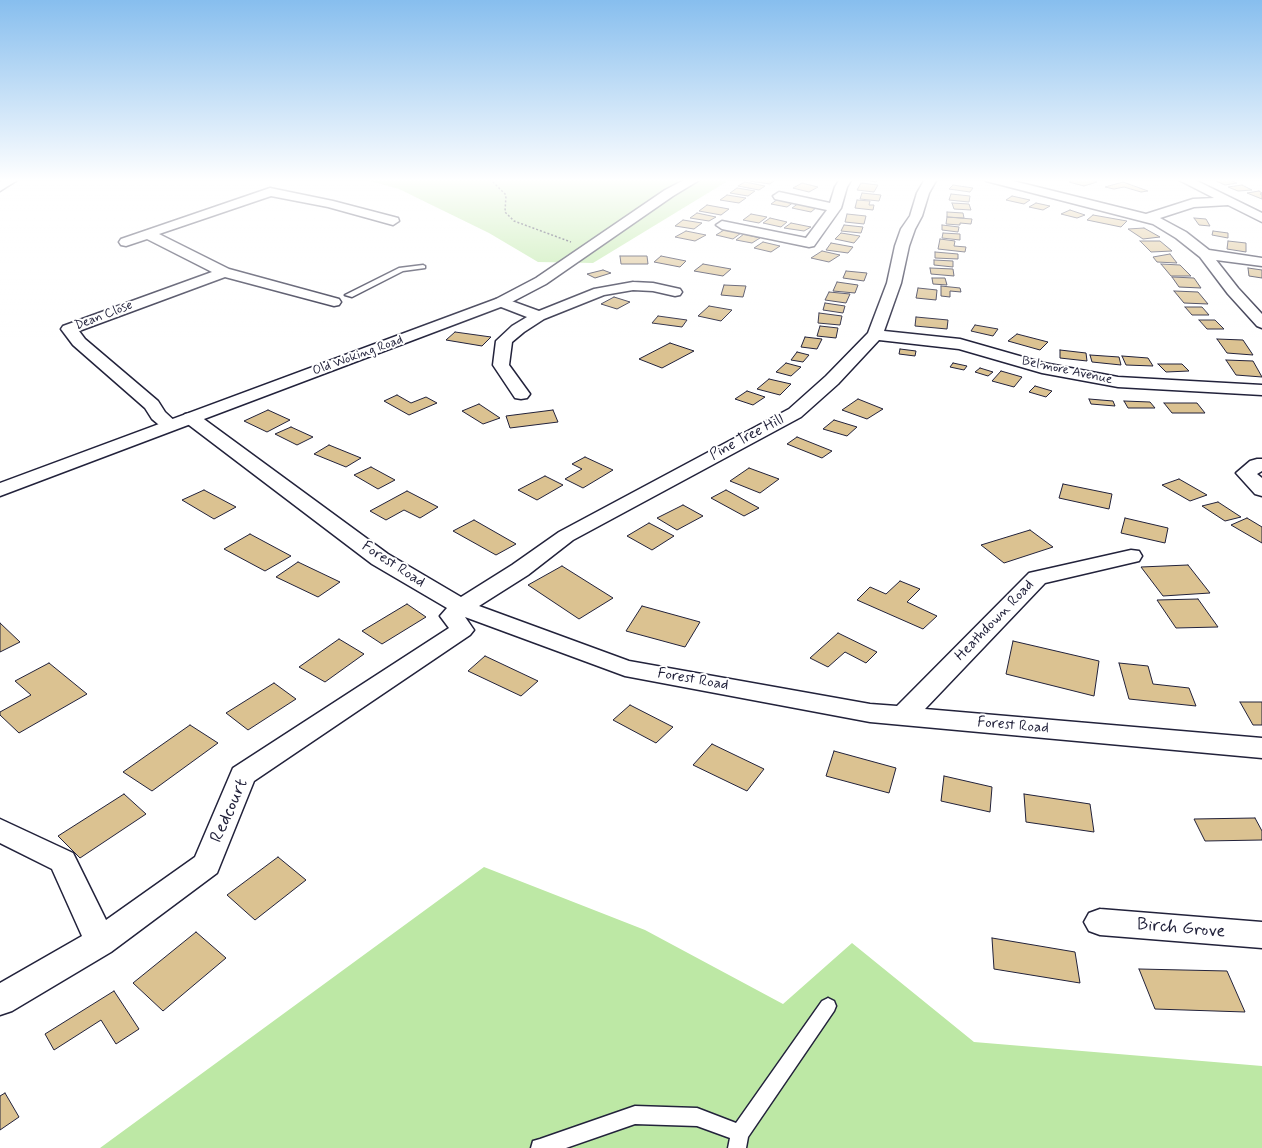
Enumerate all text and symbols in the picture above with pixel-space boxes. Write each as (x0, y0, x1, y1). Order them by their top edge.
street label: Dean Close (73, 298, 135, 334)
street label: Old Woking Road (311, 332, 405, 380)
street label: Belmore Avenue (1020, 354, 1114, 388)
street label: Pine Tree Hill (707, 411, 787, 465)
street label: Forest Road (358, 538, 428, 592)
street label: Heathdown Road (952, 577, 1038, 665)
street label: Forest Road (656, 665, 730, 695)
street label: Forest Road (976, 714, 1050, 738)
street label: Redcourt (206, 776, 254, 846)
street label: Birch Grove (1136, 914, 1226, 944)

